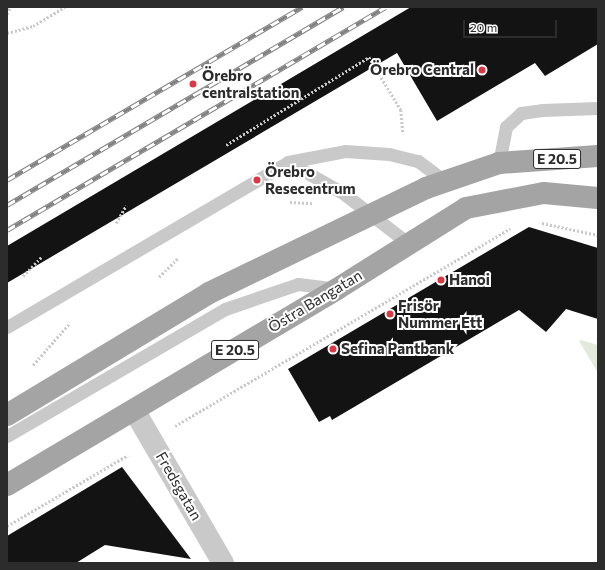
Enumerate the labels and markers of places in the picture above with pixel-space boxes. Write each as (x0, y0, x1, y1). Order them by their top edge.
place label: Örebro Central (370, 61, 474, 79)
marker: Örebro Central (477, 65, 487, 75)
place label: Örebro centralstation (202, 66, 300, 101)
marker: Örebro centralstation (187, 78, 199, 90)
place label: Örebro Resecentrum (265, 162, 356, 197)
marker: Örebro Resecentrum (252, 175, 262, 185)
place label: Hanoi (449, 271, 490, 289)
marker: Hanoi (436, 275, 446, 285)
place label: Frisör Nummer Ett (398, 296, 482, 331)
marker: Frisör Nummer Ett (385, 309, 395, 319)
place label: Sefina Pantbank (341, 340, 454, 358)
marker: Sefina Pantbank (328, 344, 338, 354)

